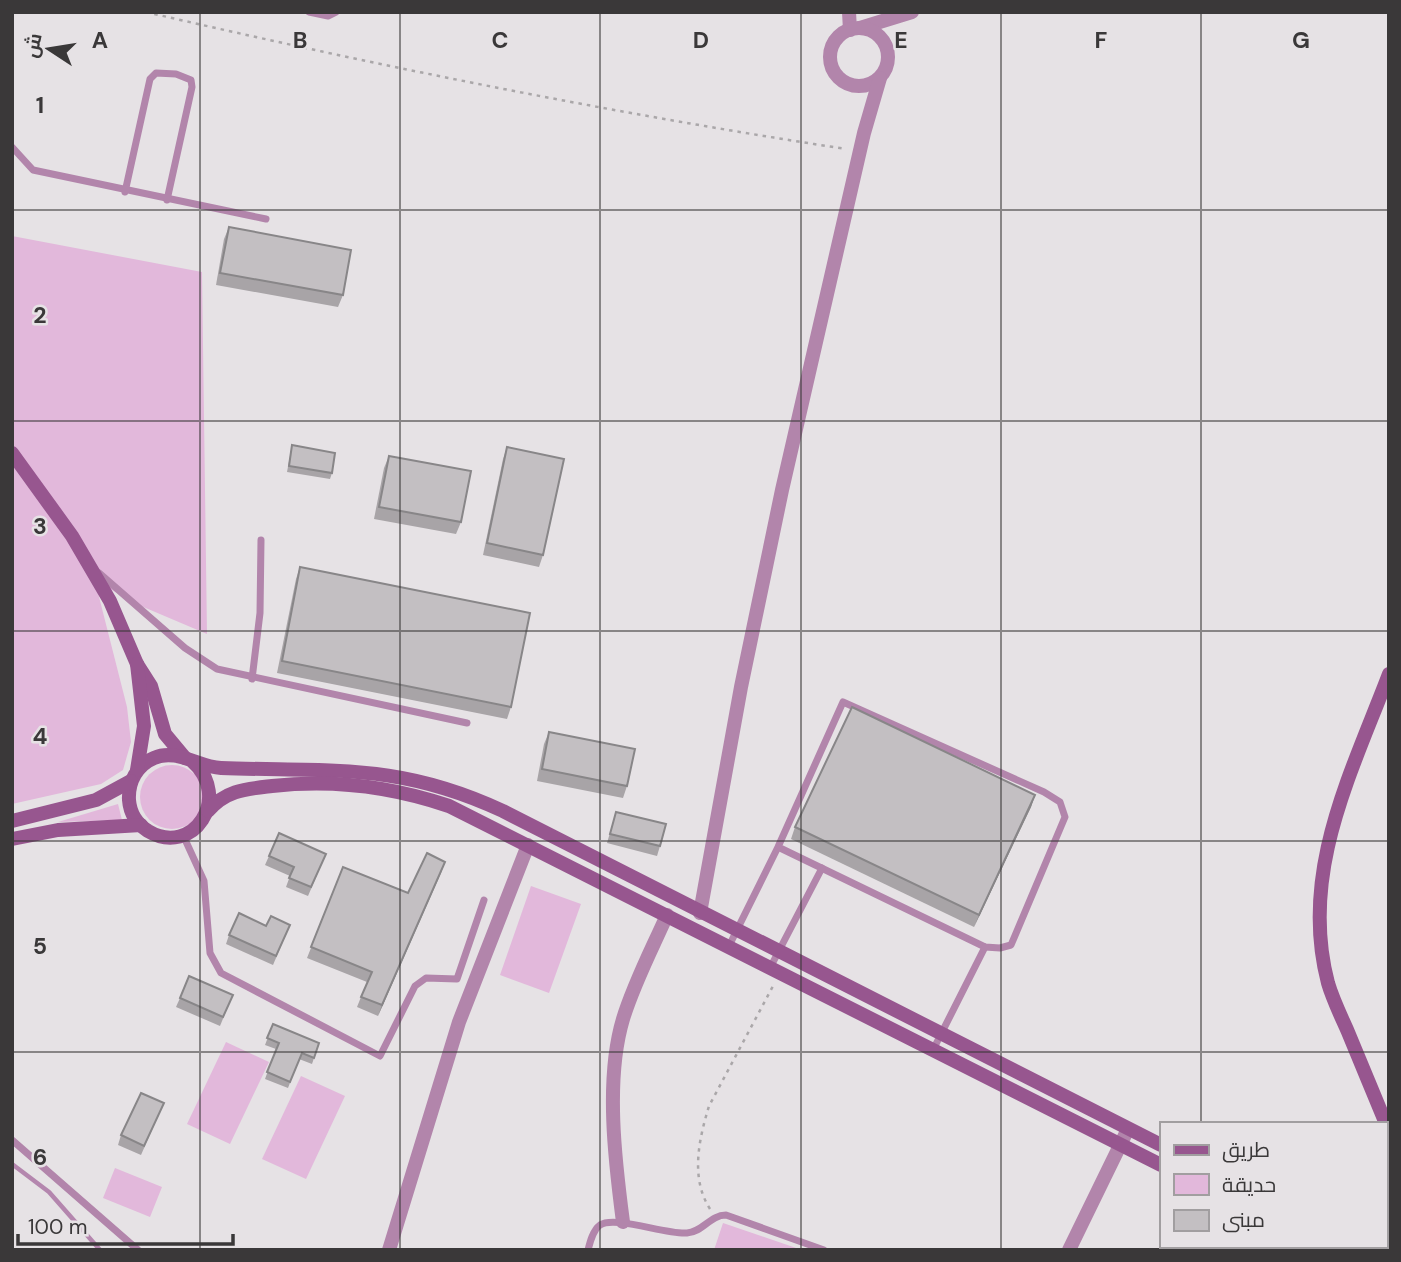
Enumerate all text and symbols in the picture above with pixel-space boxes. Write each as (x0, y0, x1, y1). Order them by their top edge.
north arrow (14, 14, 84, 84)
text: A (92, 25, 108, 55)
text: B (293, 25, 307, 55)
text: C (492, 25, 508, 55)
text: D (693, 25, 709, 55)
text: E (894, 25, 908, 55)
text: F (1095, 25, 1108, 55)
text: G (1292, 25, 1310, 55)
text: ش (18, 31, 48, 60)
text: 1 (36, 90, 44, 120)
text: 2 (33, 300, 47, 330)
text: 3 (33, 511, 47, 541)
text: 4 (33, 721, 48, 751)
text: 5 (33, 931, 47, 961)
legend (1160, 1122, 1387, 1248)
text: طريق (1222, 1136, 1270, 1164)
text: 6 (33, 1142, 47, 1172)
text: حديقة (1222, 1171, 1276, 1199)
scale bar (18, 1202, 233, 1246)
text: مبنى (1222, 1206, 1265, 1234)
text: 100 m (28, 1213, 88, 1241)

